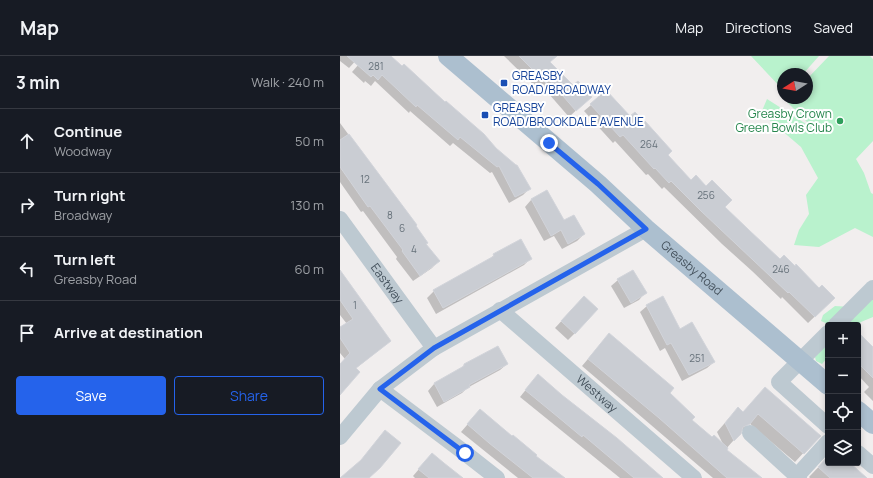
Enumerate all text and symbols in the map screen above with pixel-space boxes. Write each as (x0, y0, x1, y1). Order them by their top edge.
text: Map (20, 15, 59, 41)
text: Map (675, 18, 703, 37)
text: Directions (725, 18, 792, 37)
text: Saved (814, 18, 853, 37)
house number: 281 (368, 59, 384, 73)
place label: GREASBY ROAD/BROADWAY (512, 67, 611, 98)
north arrow (777, 68, 813, 104)
text: 3 min (16, 71, 60, 94)
text: Walk · 240 m (251, 73, 324, 91)
marker: GREASBY ROAD/BROADWAY (499, 78, 509, 88)
place label: GREASBY ROAD/BROOKDALE AVENUE (493, 99, 644, 130)
place label: Greasby Crown Green Bowls Club (735, 105, 832, 136)
marker: GREASBY ROAD/BROOKDALE AVENUE (480, 110, 490, 120)
marker: Greasby Crown Green Bowls Club (835, 116, 845, 126)
text: Continue (54, 121, 122, 142)
icon: ahead (16, 130, 38, 152)
text: 50 m (295, 132, 324, 150)
route end (540, 134, 558, 152)
house number: 264 (640, 137, 658, 151)
text: Woodway (54, 142, 112, 160)
house number: 12 (360, 172, 370, 186)
text: Turn right (54, 185, 125, 206)
house number: 256 (697, 188, 715, 202)
icon: right (16, 194, 38, 216)
text: 130 m (290, 196, 324, 214)
text: Broadway (54, 206, 112, 224)
house number: 8 (387, 208, 393, 222)
house number: 6 (399, 221, 405, 235)
street label: Greasby Road (657, 236, 727, 299)
house number: 4 (411, 242, 417, 256)
text: Turn left (54, 249, 116, 270)
icon: left (16, 258, 38, 280)
text: 60 m (294, 260, 324, 278)
street label: Eastway (367, 260, 408, 308)
house number: 246 (772, 262, 790, 276)
text: Greasby Road (54, 270, 137, 288)
house number: 1 (353, 298, 357, 312)
icon: arrive (16, 322, 38, 344)
text: Arrive at destination (54, 322, 203, 343)
map controls (825, 322, 861, 466)
button: + (825, 322, 861, 358)
house number: 251 (689, 351, 705, 365)
button: − (825, 358, 861, 394)
street label: Westway (573, 371, 622, 417)
button: Save (16, 376, 166, 415)
button: Share (174, 376, 324, 415)
button: locate (825, 394, 861, 430)
button: layers (825, 430, 861, 466)
route start (456, 444, 474, 462)

